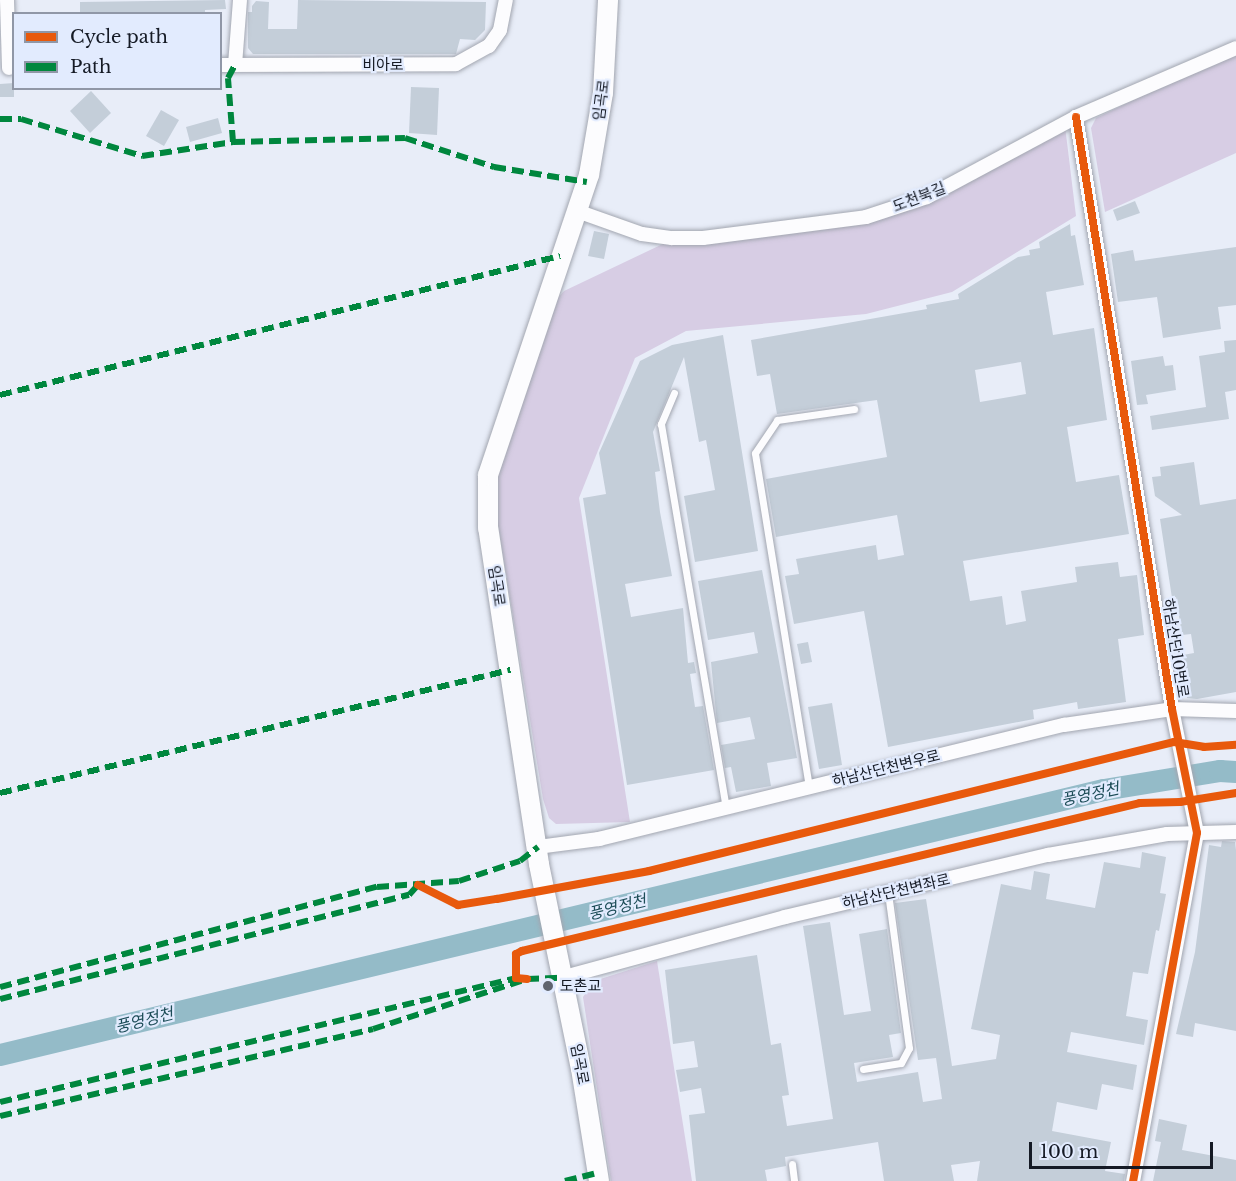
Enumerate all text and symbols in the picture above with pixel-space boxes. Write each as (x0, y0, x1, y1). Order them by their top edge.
legend (12, 12, 222, 90)
text: Cycle path (70, 26, 168, 48)
text: Path (70, 56, 111, 78)
street label: 비아로 (362, 56, 404, 74)
street label: 임곡로 (590, 78, 612, 122)
street label: 도천북길 (890, 179, 948, 215)
street label: 임곡로 (485, 564, 509, 608)
street label: 하남산단10번로 (1159, 597, 1193, 699)
street label: 하남산단천변우로 (830, 746, 942, 790)
water label: 풍영정천 (1059, 778, 1121, 810)
street label: 하남산단천변좌로 (840, 870, 952, 912)
water label: 풍영정천 (586, 891, 648, 923)
place label: 도촌교 (560, 977, 601, 995)
marker: 도촌교 (541, 979, 555, 993)
water label: 풍영정천 (113, 1004, 175, 1036)
street label: 임곡로 (567, 1042, 593, 1086)
scale bar (1032, 1130, 1216, 1168)
text: 100 m (1040, 1141, 1098, 1163)

